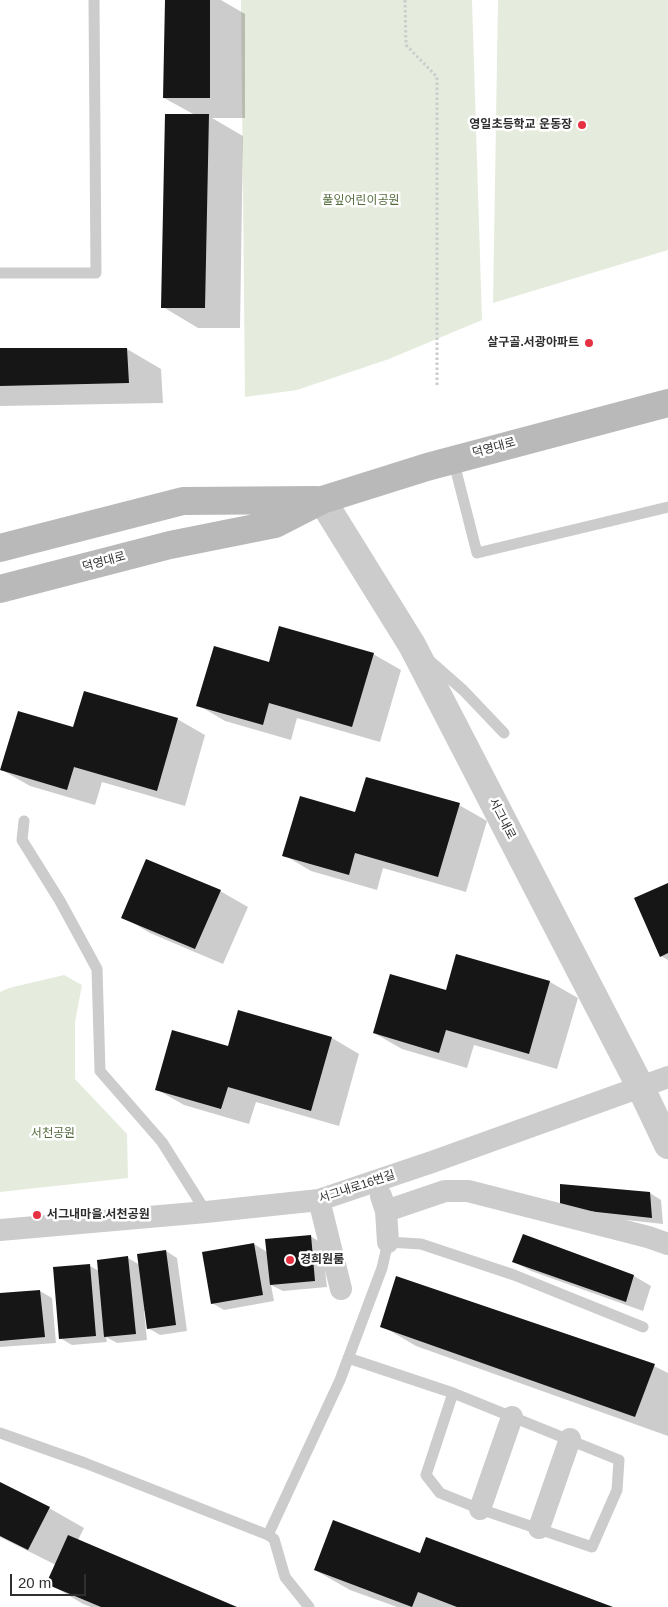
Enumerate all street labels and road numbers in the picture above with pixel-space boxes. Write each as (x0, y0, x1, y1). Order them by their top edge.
street label: 덕영대로 (471, 435, 517, 461)
street label: 덕영대로 (81, 549, 127, 575)
street label: 서그내로 (486, 796, 518, 842)
street label: 서그내로16번길 (317, 1168, 397, 1206)

